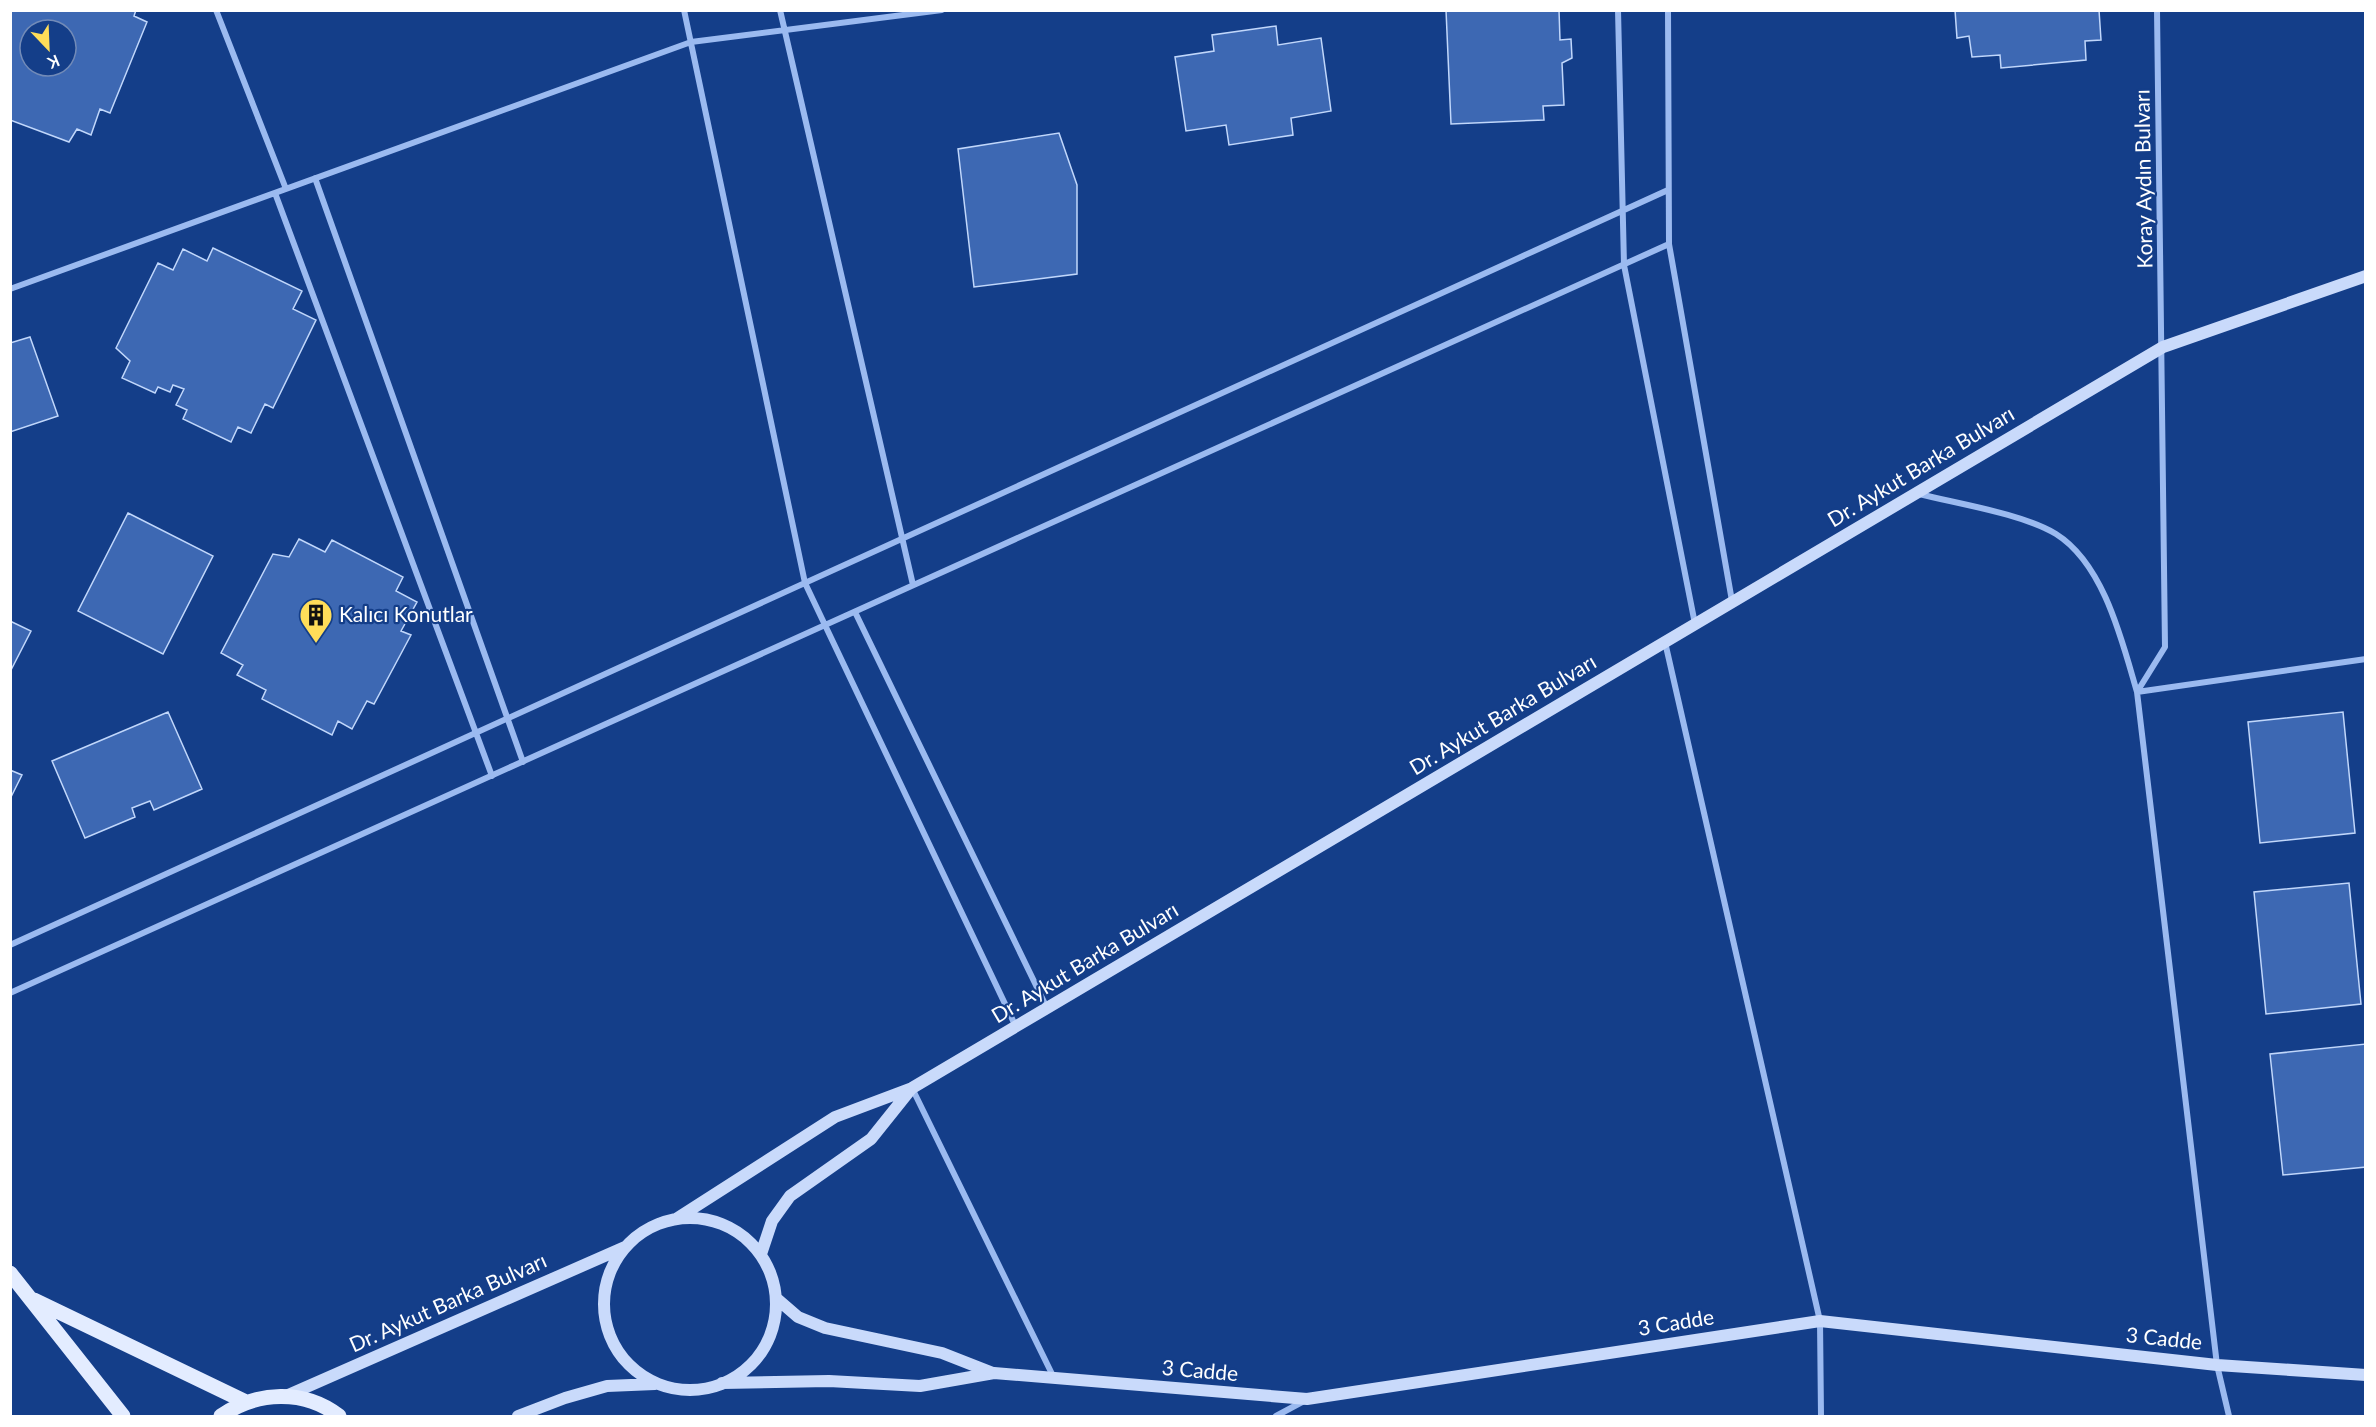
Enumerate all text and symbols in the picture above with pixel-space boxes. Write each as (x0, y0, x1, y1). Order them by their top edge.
north arrow (18, 18, 78, 78)
text: K (44, 51, 63, 74)
street label: Koray Aydın Bulvarı (2128, 89, 2157, 269)
street label: Dr. Aykut Barka Bulvarı (1822, 400, 2018, 531)
building icon: Kalıcı Konutlar (298, 597, 334, 644)
place label: Kalıcı Konutlar (339, 601, 473, 626)
street label: Dr. Aykut Barka Bulvarı (1404, 648, 1600, 779)
street label: Dr. Aykut Barka Bulvarı (986, 896, 1182, 1027)
street label: Dr. Aykut Barka Bulvarı (345, 1247, 550, 1356)
street label: 3 Cadde (1636, 1303, 1716, 1340)
street label: 3 Cadde (2125, 1321, 2204, 1354)
street label: 3 Cadde (1161, 1354, 1239, 1385)

